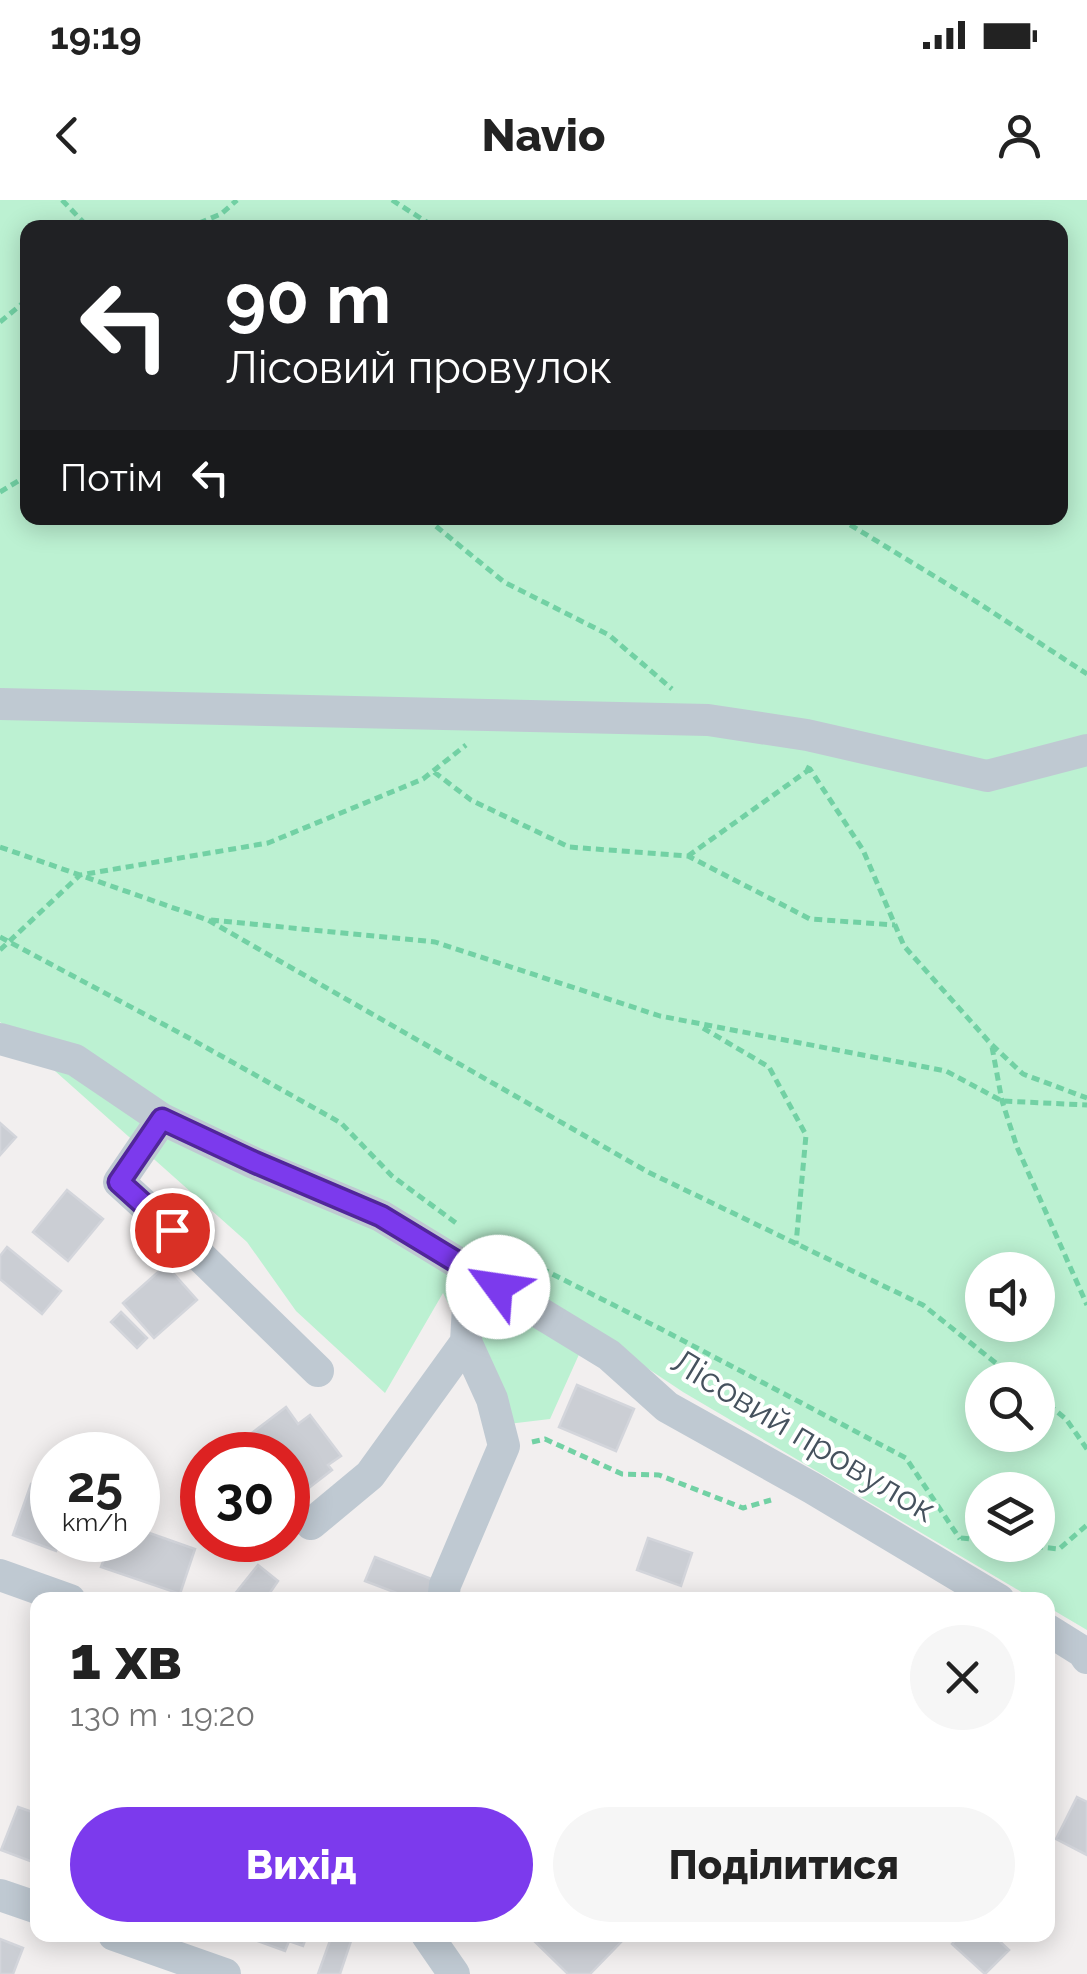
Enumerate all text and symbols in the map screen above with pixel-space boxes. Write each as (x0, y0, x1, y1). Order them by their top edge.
text: 19:19 (50, 13, 142, 58)
icon: back (40, 108, 95, 163)
icon: person (992, 108, 1047, 163)
text: Navio (482, 109, 605, 162)
text: 90 m (225, 257, 391, 339)
icon: left (60, 260, 190, 390)
text: Лісовий провулок (225, 341, 612, 394)
icon: left (183, 450, 238, 505)
text: Потім (60, 455, 163, 500)
pin (130, 1188, 215, 1273)
icon: arrive (145, 1203, 200, 1258)
position arrow (446, 1235, 550, 1339)
map controls (965, 1252, 1055, 1562)
button: sound (965, 1252, 1055, 1342)
street label: Лісовий провулок (664, 1340, 944, 1530)
button: search (965, 1362, 1055, 1452)
speed limit sign: 30 (180, 1432, 310, 1562)
text: 25 (67, 1455, 123, 1514)
button: layers (965, 1472, 1055, 1562)
text: km/h (62, 1507, 128, 1537)
text: 1 хв (70, 1623, 182, 1693)
button: close (910, 1625, 1015, 1730)
text: 130 m · 19:20 (70, 1696, 255, 1733)
button: Вихід (70, 1807, 533, 1922)
button: Поділитися (553, 1807, 1015, 1922)

